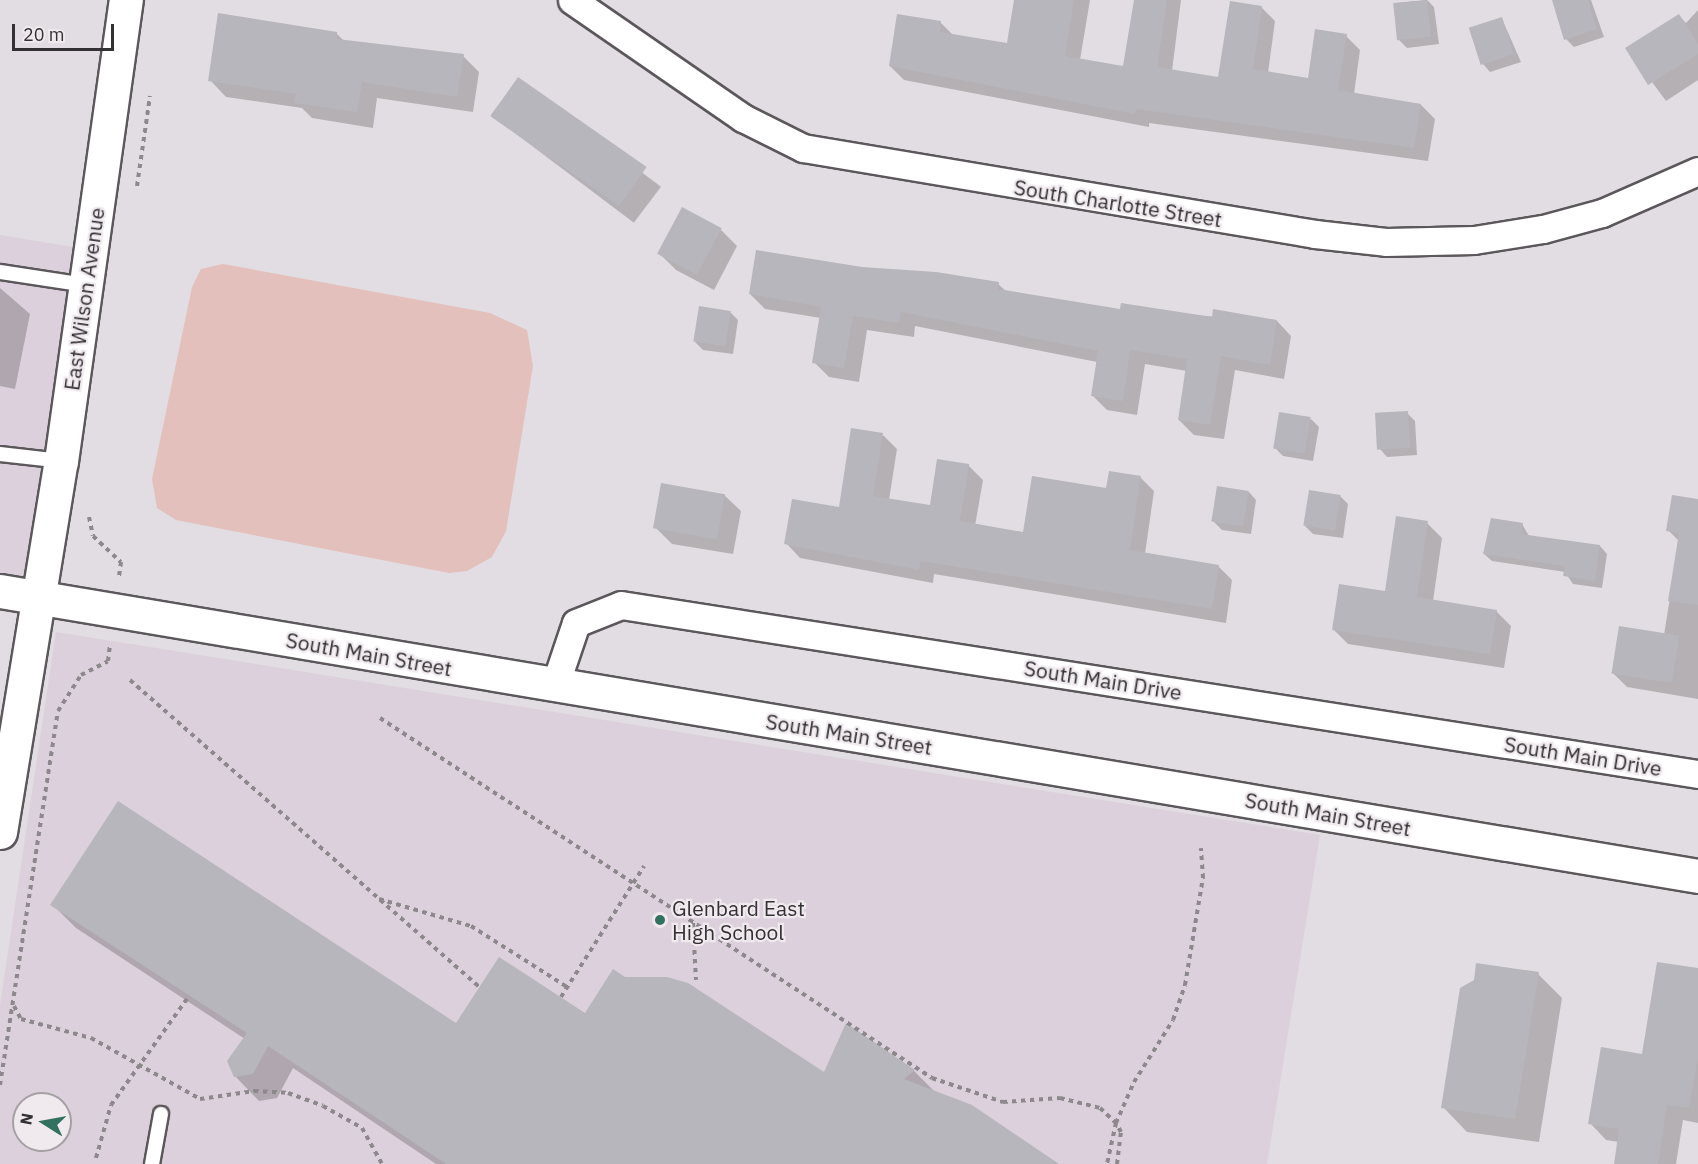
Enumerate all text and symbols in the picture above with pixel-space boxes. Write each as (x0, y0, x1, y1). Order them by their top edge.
scale bar (15, 12, 117, 50)
text: 20 m (23, 23, 65, 46)
street label: South Charlotte Street (1012, 174, 1224, 232)
street label: East Wilson Avenue (59, 206, 109, 392)
street label: South Main Street (284, 627, 454, 681)
street label: South Main Drive (1022, 655, 1184, 705)
street label: South Main Street (764, 708, 934, 760)
street label: South Main Drive (1502, 731, 1664, 781)
street label: South Main Street (1243, 787, 1413, 841)
place label: Glenbard East High School (672, 895, 805, 945)
marker: Glenbard East High School (653, 913, 667, 927)
north arrow (12, 1092, 72, 1152)
text: N (15, 1111, 37, 1127)

